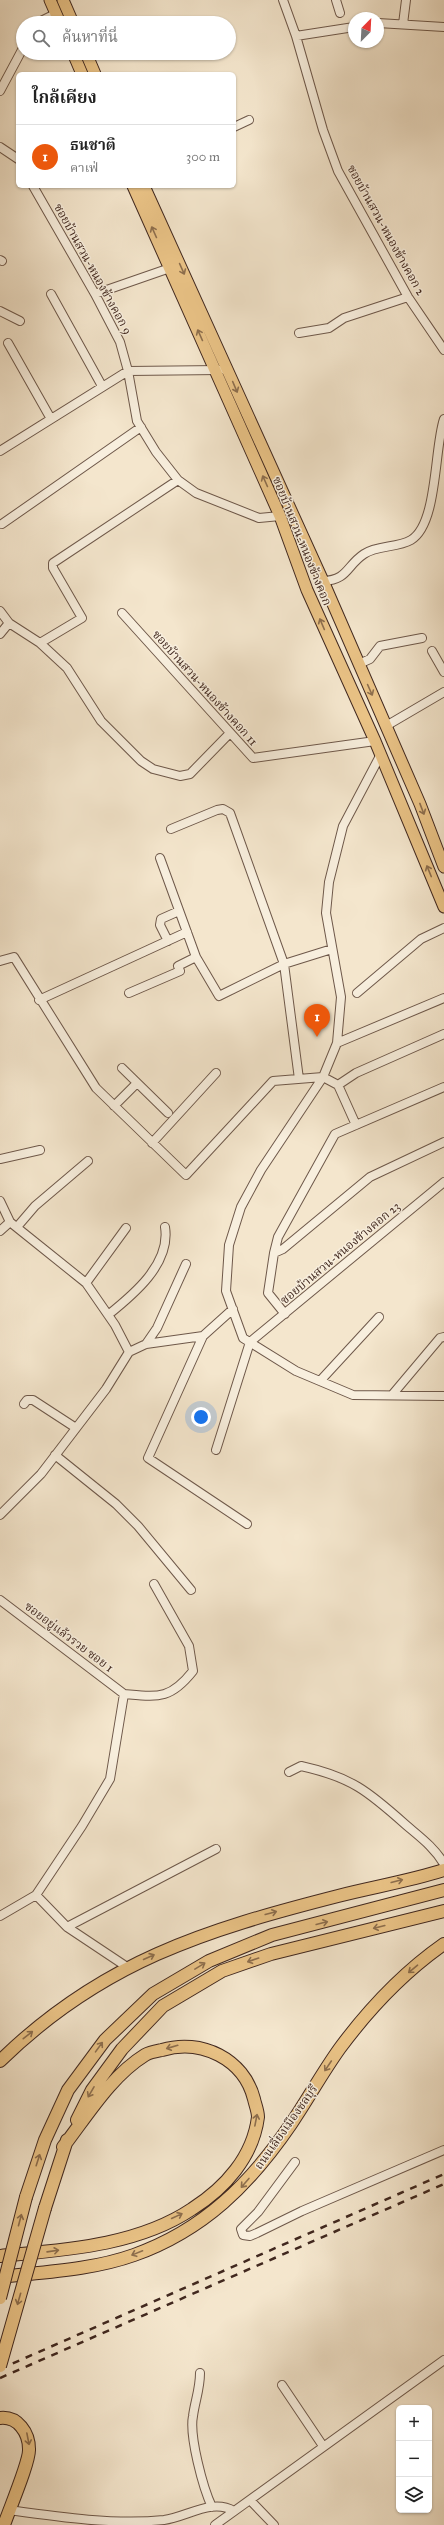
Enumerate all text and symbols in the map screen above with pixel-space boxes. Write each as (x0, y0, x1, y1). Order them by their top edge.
north arrow (348, 12, 384, 48)
search box (16, 16, 236, 60)
icon: search (30, 27, 52, 49)
text: ค้นหาที่นี่ (62, 28, 118, 46)
text: ใกล้เคียง (32, 87, 97, 108)
text: ธนชาติ (70, 136, 116, 154)
text: 1 (42, 149, 48, 165)
text: 300 m (186, 149, 220, 165)
text: คาเฟ่ (70, 160, 98, 176)
street label: ซอยบ้านสวน-หนองข้างคอก 2 (344, 162, 428, 298)
street label: ซอยบ้านสวน-หนองข้างคอก 9 (51, 201, 135, 337)
one-way arrow (149, 226, 157, 238)
one-way arrow (179, 262, 186, 274)
one-way arrow (196, 329, 203, 341)
one-way arrow (231, 381, 239, 393)
street label: ซอยบ้านสวน-หนองข้างคอก (270, 474, 334, 608)
one-way arrow (260, 475, 268, 487)
one-way arrow (318, 618, 325, 630)
street label: ซอยบ้านสวน-หนองข้างคอก 11 (150, 627, 261, 749)
one-way arrow (367, 683, 374, 695)
one-way arrow (418, 803, 426, 815)
one-way arrow (425, 865, 432, 877)
pin: 1 (304, 1004, 330, 1037)
street label: ซอยบ้านสวน-หนองข้างคอก 23 (277, 1199, 403, 1307)
your location (191, 1407, 211, 1427)
street label: ซอยอยู่แล้วรวย ซอย 1 (21, 1599, 116, 1676)
one-way arrow (390, 1877, 403, 1884)
one-way arrow (264, 1909, 277, 1917)
one-way arrow (315, 1918, 328, 1926)
one-way arrow (373, 1924, 386, 1931)
one-way arrow (143, 1953, 155, 1960)
one-way arrow (247, 1957, 260, 1964)
one-way arrow (194, 1962, 206, 1970)
one-way arrow (408, 1964, 419, 1973)
one-way arrow (23, 2030, 34, 2039)
one-way arrow (95, 2041, 104, 2052)
one-way arrow (165, 2044, 178, 2051)
one-way arrow (324, 2060, 332, 2071)
street label: ถนนเลี่ยงเมืองชลบุรี (250, 2081, 321, 2173)
one-way arrow (87, 2086, 95, 2098)
one-way arrow (253, 2114, 261, 2127)
one-way arrow (35, 2154, 42, 2167)
one-way arrow (240, 2178, 250, 2188)
one-way arrow (171, 2212, 183, 2219)
one-way arrow (17, 2214, 25, 2227)
one-way arrow (46, 2247, 59, 2255)
one-way arrow (131, 2250, 143, 2257)
one-way arrow (15, 2293, 22, 2306)
map controls (396, 2405, 432, 2513)
button: + (396, 2405, 432, 2441)
one-way arrow (24, 2432, 32, 2445)
button: − (396, 2441, 432, 2477)
button: layers (396, 2477, 432, 2513)

